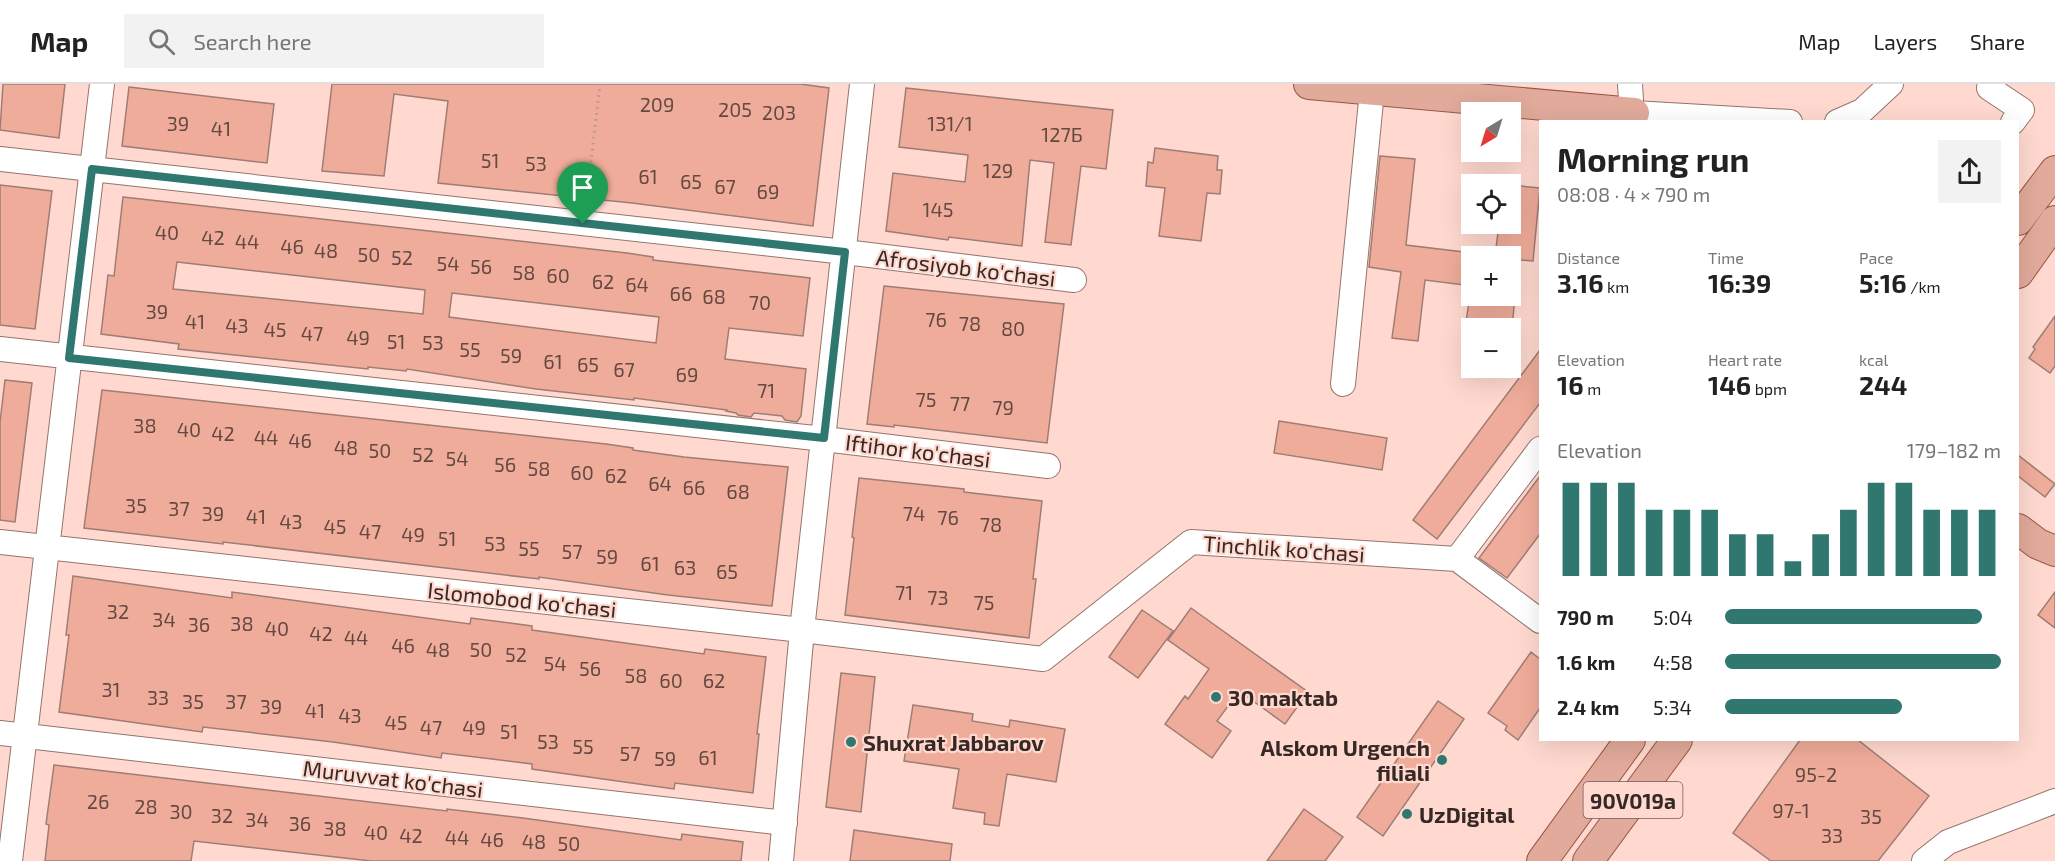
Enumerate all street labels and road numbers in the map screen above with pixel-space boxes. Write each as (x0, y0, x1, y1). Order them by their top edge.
street label: Afrosiyob ko'chasi (875, 243, 1057, 291)
street label: Iftihor ko'chasi (844, 428, 992, 472)
street label: Tinchlik ko'chasi (1202, 529, 1366, 567)
street label: Islomobod ko'chasi (426, 576, 618, 622)
street label: Muruvvat ko'chasi (301, 754, 485, 802)
road number: 90V019a (1584, 782, 1682, 818)

